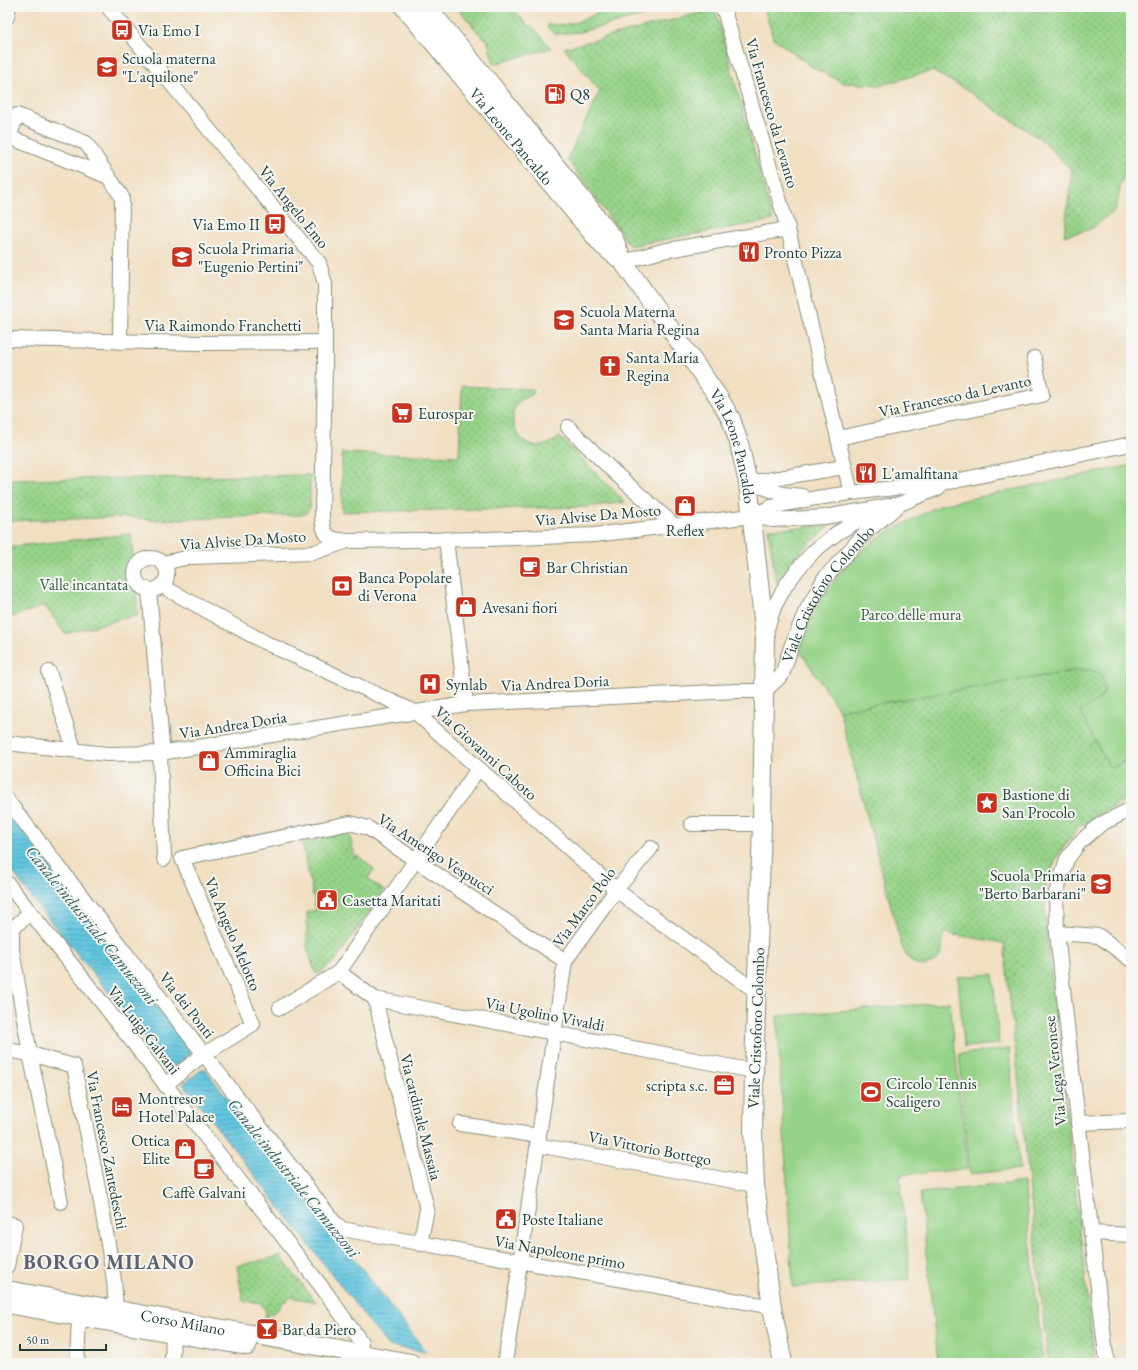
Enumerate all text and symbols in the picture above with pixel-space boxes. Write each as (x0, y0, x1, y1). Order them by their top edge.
bus stop icon: Via Emo I (109, 17, 135, 43)
place label: Via Emo I (138, 20, 201, 41)
street label: Via Francesco da Levanto (741, 36, 803, 190)
place label: Scuola materna "L'aquilone" (122, 48, 216, 87)
school or university icon: Scuola materna "L'aquilone" (94, 54, 120, 80)
fuel station icon: Q8 (542, 81, 568, 107)
street label: Via Leone Pancaldo (465, 83, 558, 189)
place label: Q8 (570, 84, 590, 105)
street label: Via Angelo Emo (254, 161, 334, 253)
bus stop icon: Via Emo II (262, 211, 288, 237)
place label: Via Emo II (193, 214, 261, 235)
place label: Scuola Primaria "Eugenio Pertini" (198, 238, 304, 277)
restaurant icon: Pronto Pizza (736, 239, 762, 265)
place label: Pronto Pizza (764, 242, 843, 263)
school or university icon: Scuola Primaria "Eugenio Pertini" (169, 244, 195, 270)
place label: Scuola Materna Santa Maria Regina (580, 301, 700, 340)
school or university icon: Scuola Materna Santa Maria Regina (551, 307, 577, 333)
street label: Via Raimondo Franchetti (144, 315, 302, 336)
place label: Santa Maria Regina (626, 347, 700, 386)
church icon: Santa Maria Regina (597, 353, 623, 379)
street label: Via Francesco da Levanto (877, 370, 1033, 422)
street label: Via Leone Pancaldo (705, 384, 761, 505)
supermarket icon: Eurospar (389, 400, 415, 426)
place label: Eurospar (418, 403, 474, 424)
restaurant icon: L'amalfitana (853, 460, 879, 486)
place label: L'amalfitana (882, 463, 959, 484)
shop icon: Reflex (672, 493, 698, 519)
street label: Via Alvise Da Mosto (534, 499, 662, 531)
street label: Viale Cristoforo Colombo (776, 519, 878, 665)
place label: Reflex (666, 520, 704, 541)
street label: Via Alvise Da Mosto (179, 525, 307, 555)
cafe icon: Bar Christian (517, 554, 543, 580)
place label: Bar Christian (546, 557, 629, 578)
place label: Banca Popolare di Verona (358, 567, 452, 606)
bank icon: Banca Popolare di Verona (329, 573, 355, 599)
park label: Valle incantata (40, 574, 129, 595)
shop icon: Avesani fiori (453, 594, 479, 620)
place label: Avesani fiori (481, 597, 557, 618)
park label: Parco delle mura (860, 604, 962, 625)
street label: Via Andrea Doria (500, 670, 610, 696)
hospital icon: Synlab (417, 671, 443, 697)
place label: Synlab (446, 674, 487, 695)
street label: Via Giovanni Caboto (430, 701, 542, 805)
street label: Via Andrea Doria (178, 706, 289, 744)
place label: Ammiraglia Officina Bici (223, 742, 301, 781)
shop icon: Ammiraglia Officina Bici (196, 748, 222, 774)
place label: Bastione di San Procolo (1002, 784, 1075, 823)
place icon: Bastione di San Procolo (974, 790, 1000, 816)
street label: Via Amerigo Vespucci (374, 808, 498, 900)
water label: Canale industriale Camuzzoni (21, 841, 164, 1010)
street label: Via Marco Polo (548, 863, 620, 951)
place label: Scuola Primaria "Berto Barbarani" (979, 865, 1087, 904)
school or university icon: Scuola Primaria "Berto Barbarani" (1088, 871, 1114, 897)
street label: Via Angelo Melotto (200, 874, 266, 994)
public building icon: Casetta Maritati (314, 887, 340, 913)
place label: Casetta Maritati (342, 890, 441, 911)
street label: Viale Cristoforo Colombo (743, 947, 769, 1109)
street label: Via dei Ponti (154, 968, 220, 1043)
street label: Via Luigi Galvani (103, 981, 185, 1079)
street label: Via Ugolino Vivaldi (484, 992, 607, 1036)
street label: Via Lega Veronese (1039, 1015, 1071, 1127)
street label: Via cardinale Massaia (395, 1052, 447, 1183)
street label: Via Francesco Zantedeschi (81, 1069, 133, 1231)
office icon: scripta s.c. (711, 1072, 737, 1098)
place label: Circolo Tennis Scaligero (886, 1073, 977, 1112)
place label: scripta s.c. (646, 1075, 708, 1096)
sports icon: Circolo Tennis Scaligero (858, 1079, 884, 1105)
place label: Montresor Hotel Palace (138, 1088, 214, 1127)
hotel icon: Montresor Hotel Palace (109, 1094, 135, 1120)
water label: Canale industriale Camuzzoni (223, 1094, 366, 1263)
street label: Via Vittorio Bottego (587, 1126, 713, 1170)
place label: Ottica Elite (131, 1130, 171, 1169)
shop icon: Ottica Elite (172, 1136, 198, 1162)
cafe icon: Caffè Galvani (191, 1156, 217, 1182)
place label: Caffè Galvani (162, 1182, 246, 1203)
public building icon: Poste Italiane (493, 1206, 519, 1232)
place label: Poste Italiane (522, 1209, 603, 1230)
street label: Via Napoleone primo (493, 1230, 627, 1274)
district label: BORGO MILANO (23, 1249, 195, 1275)
street label: Corso Milano (139, 1304, 227, 1340)
bar icon: Bar da Piero (254, 1316, 280, 1342)
place label: Bar da Piero (282, 1319, 356, 1340)
scale bar (20, 1326, 106, 1352)
text: 50 m (26, 1332, 50, 1348)

